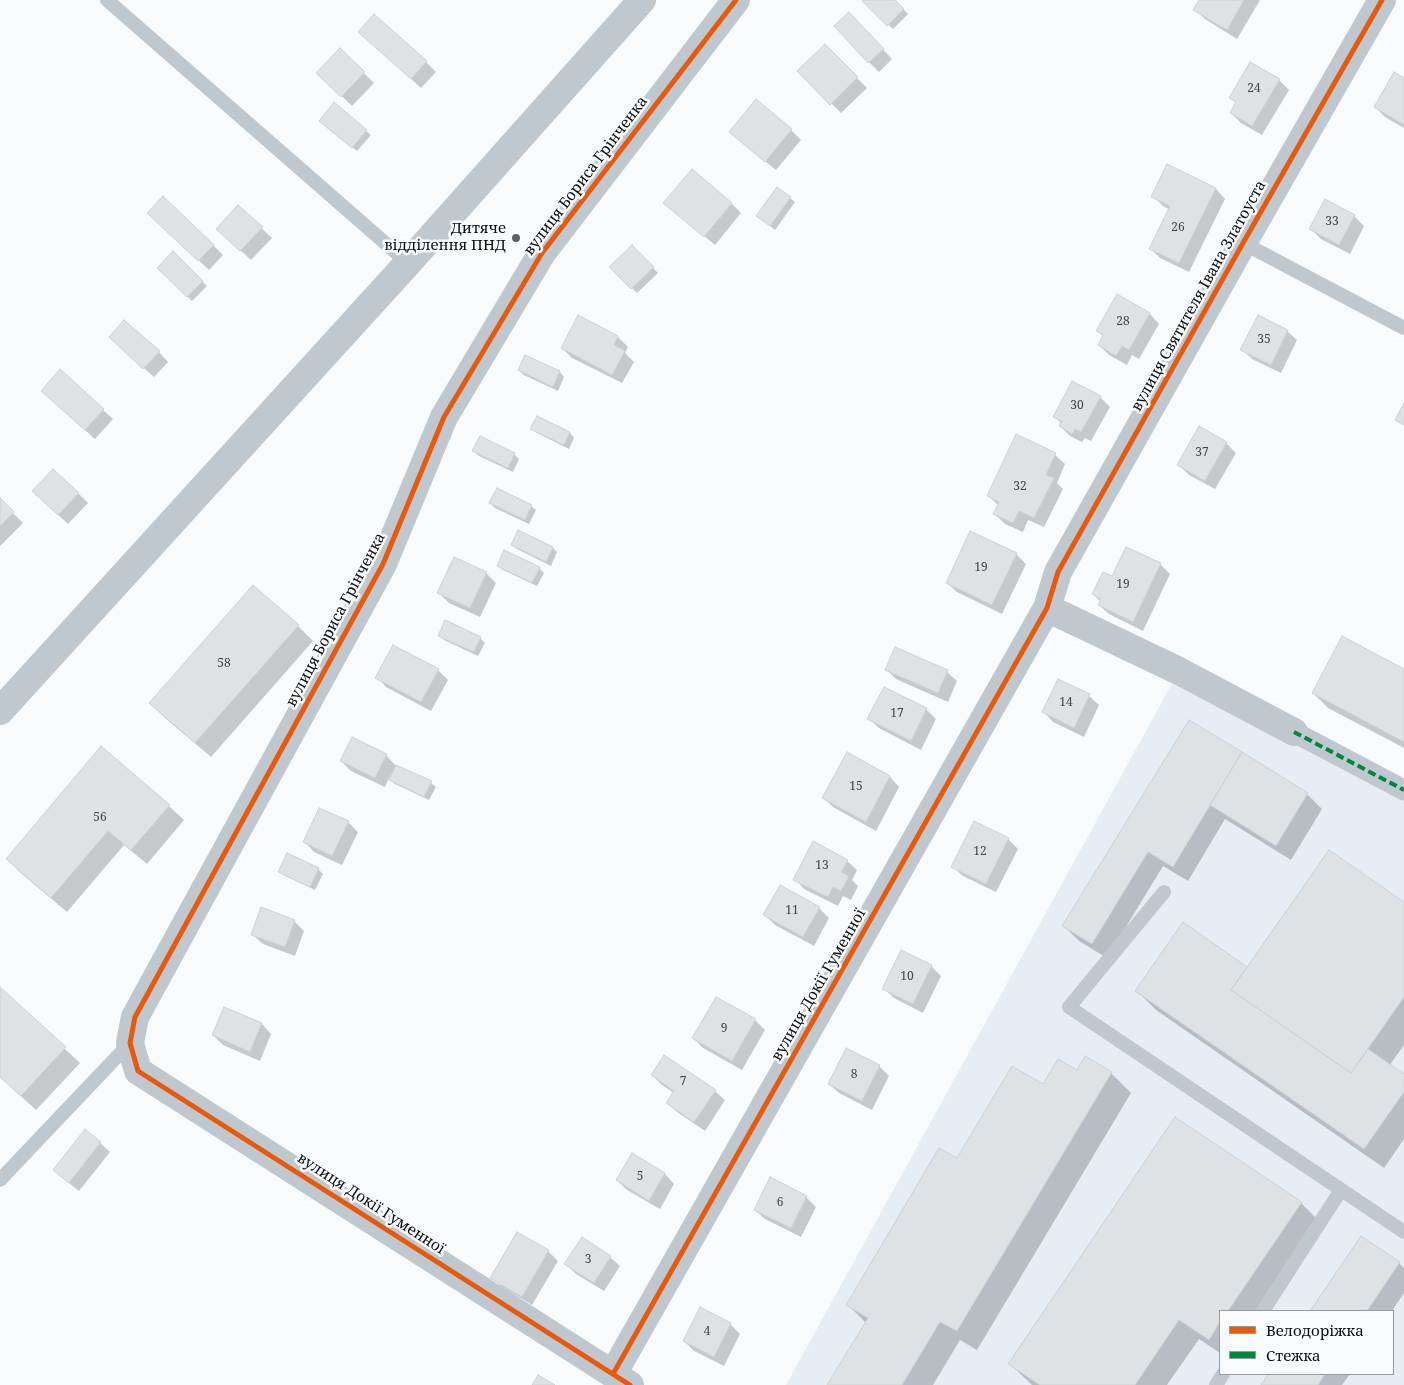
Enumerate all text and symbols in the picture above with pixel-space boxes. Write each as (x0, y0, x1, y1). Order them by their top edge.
house number: 24 (1247, 82, 1261, 96)
street label: вулиця Бориса Грінченка (520, 93, 652, 259)
street label: вулиця Святителя Івана Златоуста (1128, 178, 1270, 414)
house number: 33 (1325, 215, 1339, 229)
place label: Дитяче відділення ПНД (384, 220, 506, 255)
house number: 26 (1171, 221, 1185, 235)
marker: Дитяче відділення ПНД (510, 232, 522, 244)
house number: 28 (1116, 315, 1130, 329)
house number: 35 (1257, 333, 1271, 347)
house number: 30 (1070, 399, 1084, 413)
house number: 37 (1195, 446, 1209, 460)
house number: 32 (1013, 480, 1027, 494)
street label: вулиця Бориса Грінченка (282, 530, 390, 710)
house number: 19 (974, 561, 988, 575)
house number: 19 (1116, 578, 1130, 592)
house number: 58 (217, 657, 231, 671)
house number: 14 (1059, 696, 1073, 710)
house number: 17 (890, 707, 904, 721)
house number: 15 (849, 780, 863, 794)
house number: 56 (93, 811, 107, 825)
house number: 12 (973, 845, 987, 859)
house number: 13 (815, 859, 829, 873)
house number: 11 (785, 904, 799, 918)
street label: вулиця Докії Гуменної (768, 906, 870, 1064)
house number: 10 (900, 970, 914, 984)
house number: 9 (721, 1022, 727, 1036)
house number: 8 (851, 1068, 857, 1082)
house number: 7 (680, 1075, 686, 1089)
street label: вулиця Докії Гуменної (294, 1149, 448, 1259)
house number: 5 (637, 1170, 643, 1184)
house number: 6 (777, 1196, 783, 1210)
house number: 3 (585, 1253, 591, 1267)
legend (1219, 1310, 1394, 1375)
text: Велодоріжка (1266, 1320, 1364, 1340)
house number: 4 (704, 1325, 710, 1339)
text: Стежка (1266, 1345, 1321, 1365)

